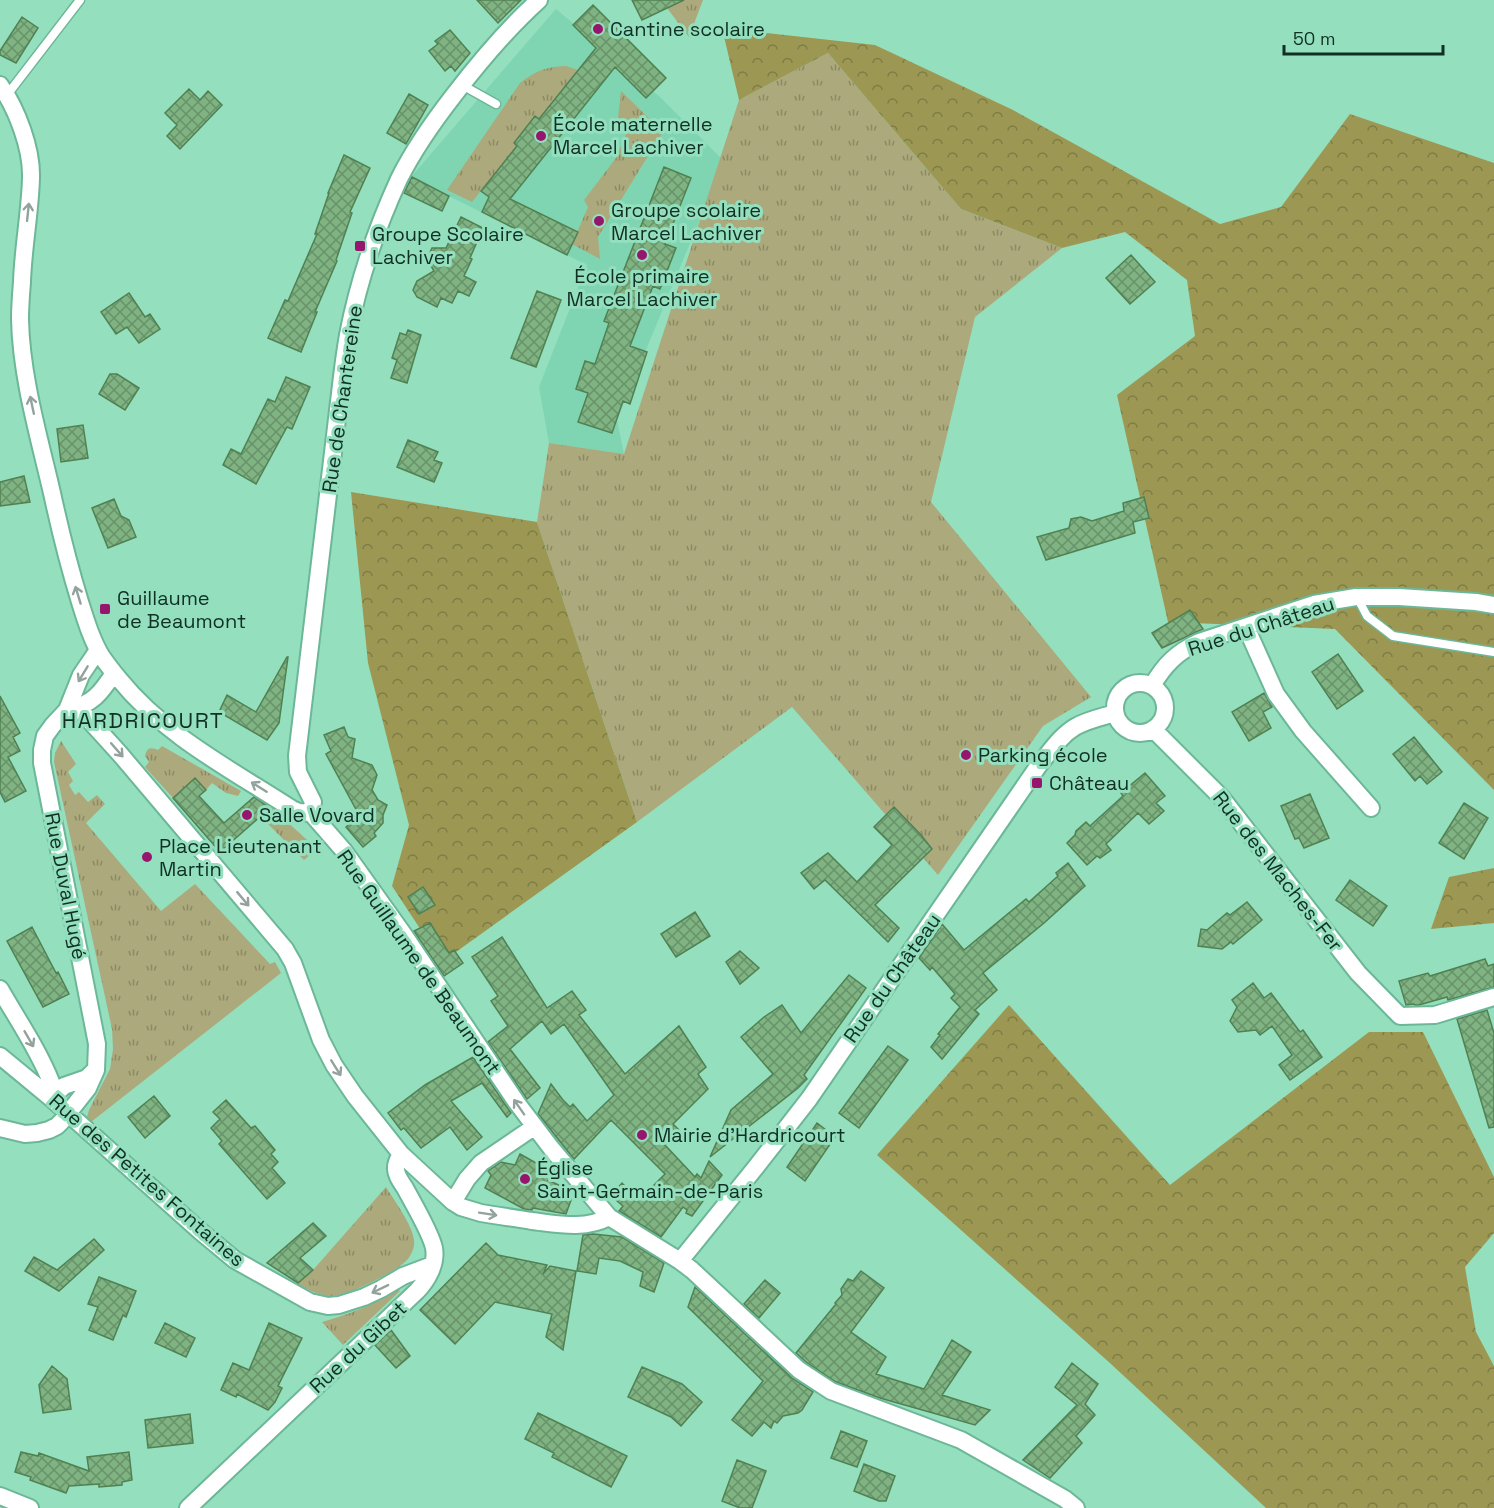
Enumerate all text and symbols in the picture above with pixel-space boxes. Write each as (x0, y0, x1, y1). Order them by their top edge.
place label: Cantine scolaire (610, 16, 765, 42)
scale bar (1284, 18, 1443, 56)
marker: Cantine scolaire (591, 22, 605, 36)
text: 50 m (1293, 27, 1335, 50)
place label: École maternelle Marcel Lachiver (553, 111, 713, 160)
marker: École maternelle Marcel Lachiver (534, 129, 548, 143)
place label: Groupe scolaire Marcel Lachiver (611, 197, 762, 246)
one-way arrow (23, 202, 34, 222)
marker: Groupe scolaire Marcel Lachiver (592, 214, 606, 228)
place label: Groupe Scolaire Lachiver (372, 221, 524, 270)
marker: Groupe Scolaire Lachiver (353, 239, 367, 253)
marker: École primaire Marcel Lachiver (635, 248, 649, 262)
place label: École primaire Marcel Lachiver (567, 263, 717, 312)
street label: Rue de Chantereine (316, 304, 368, 494)
one-way arrow (26, 396, 38, 415)
place label: Guillaume de Beaumont (117, 585, 246, 634)
one-way arrow (72, 586, 83, 605)
street label: Rue du Château (1185, 590, 1337, 662)
marker: Guillaume de Beaumont (98, 602, 112, 616)
one-way arrow (76, 665, 88, 682)
district label: HARDRICOURT (62, 706, 224, 734)
place label: Parking école (978, 742, 1108, 768)
one-way arrow (110, 743, 124, 758)
marker: Parking école (959, 748, 973, 762)
place label: Château (1049, 770, 1129, 796)
marker: Château (1030, 776, 1044, 790)
one-way arrow (251, 781, 268, 793)
street label: Rue des Maches-Fer (1207, 786, 1349, 956)
place label: Salle Vovard (259, 802, 375, 828)
marker: Salle Vovard (240, 808, 254, 822)
street label: Rue Duval Hugé (39, 810, 93, 962)
place label: Place Lieutenant Martin (159, 833, 322, 882)
street label: Rue Guillaume de Beaumont (331, 844, 507, 1080)
marker: Place Lieutenant Martin (140, 850, 154, 864)
one-way arrow (236, 891, 250, 906)
street label: Rue du Château (838, 908, 946, 1048)
one-way arrow (24, 1030, 36, 1047)
one-way arrow (331, 1059, 343, 1076)
street label: Rue des Petites Fontaines (44, 1088, 250, 1272)
one-way arrow (513, 1099, 525, 1116)
place label: Mairie d'Hardricourt (654, 1122, 845, 1148)
marker: Mairie d'Hardricourt (635, 1128, 649, 1142)
place label: Église Saint-Germain-de-Paris (537, 1155, 763, 1204)
marker: Église Saint-Germain-de-Paris (518, 1172, 532, 1186)
one-way arrow (478, 1209, 497, 1220)
one-way arrow (371, 1284, 389, 1296)
street label: Rue du Gibet (304, 1295, 412, 1399)

